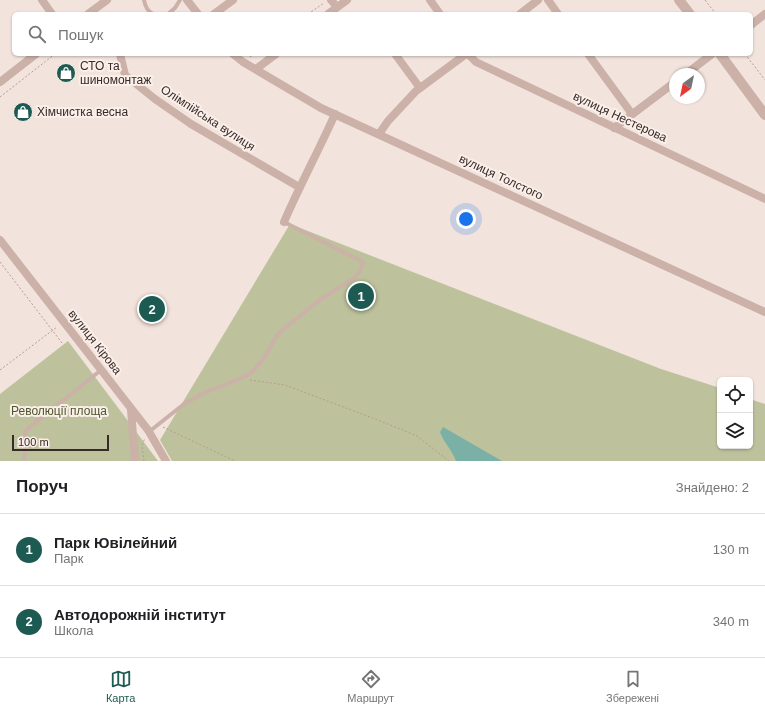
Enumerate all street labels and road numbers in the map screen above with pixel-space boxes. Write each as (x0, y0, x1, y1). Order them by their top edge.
street label: Олімпійська вулиця (158, 82, 258, 154)
street label: вулиця Нестерова (571, 89, 669, 145)
street label: вулиця Толстого (457, 151, 545, 203)
street label: вулиця Кірова (65, 307, 125, 377)

